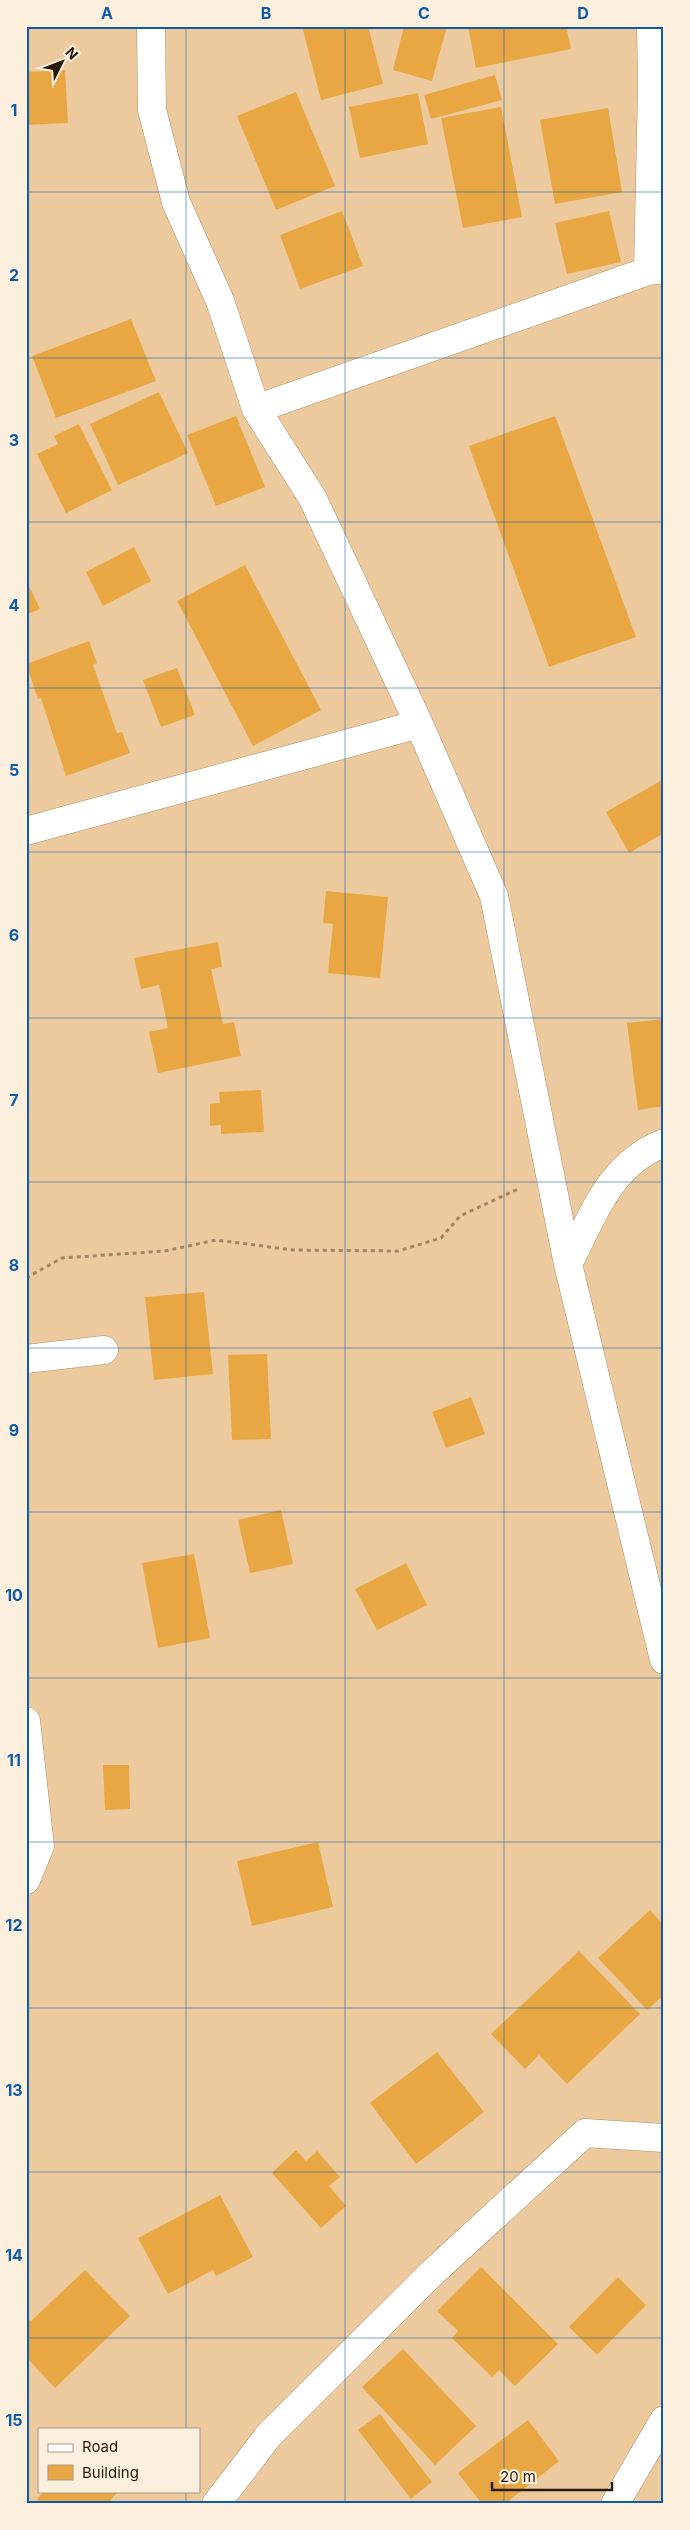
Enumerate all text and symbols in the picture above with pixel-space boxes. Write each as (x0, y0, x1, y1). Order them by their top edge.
text: A (101, 3, 113, 23)
text: B (261, 3, 271, 23)
text: C (418, 3, 430, 23)
text: D (577, 3, 589, 23)
north arrow (38, 38, 88, 88)
text: N (62, 43, 82, 63)
text: 1 (11, 100, 17, 120)
text: 2 (9, 265, 19, 285)
text: 3 (9, 430, 19, 450)
text: 4 (9, 595, 20, 615)
text: 5 (9, 760, 19, 780)
text: 6 (9, 925, 19, 945)
text: 7 (9, 1090, 19, 1110)
text: 8 (9, 1255, 19, 1275)
text: 9 (9, 1420, 19, 1440)
text: 10 (5, 1585, 23, 1605)
text: 11 (7, 1750, 21, 1770)
text: 12 (6, 1915, 22, 1935)
text: 13 (5, 2080, 23, 2100)
text: 14 (5, 2245, 23, 2265)
text: 15 (5, 2410, 23, 2430)
legend (38, 2428, 200, 2492)
text: Road (82, 2437, 118, 2456)
scale bar (492, 2460, 612, 2492)
text: Building (82, 2463, 139, 2482)
text: 20 m (500, 2467, 536, 2486)

